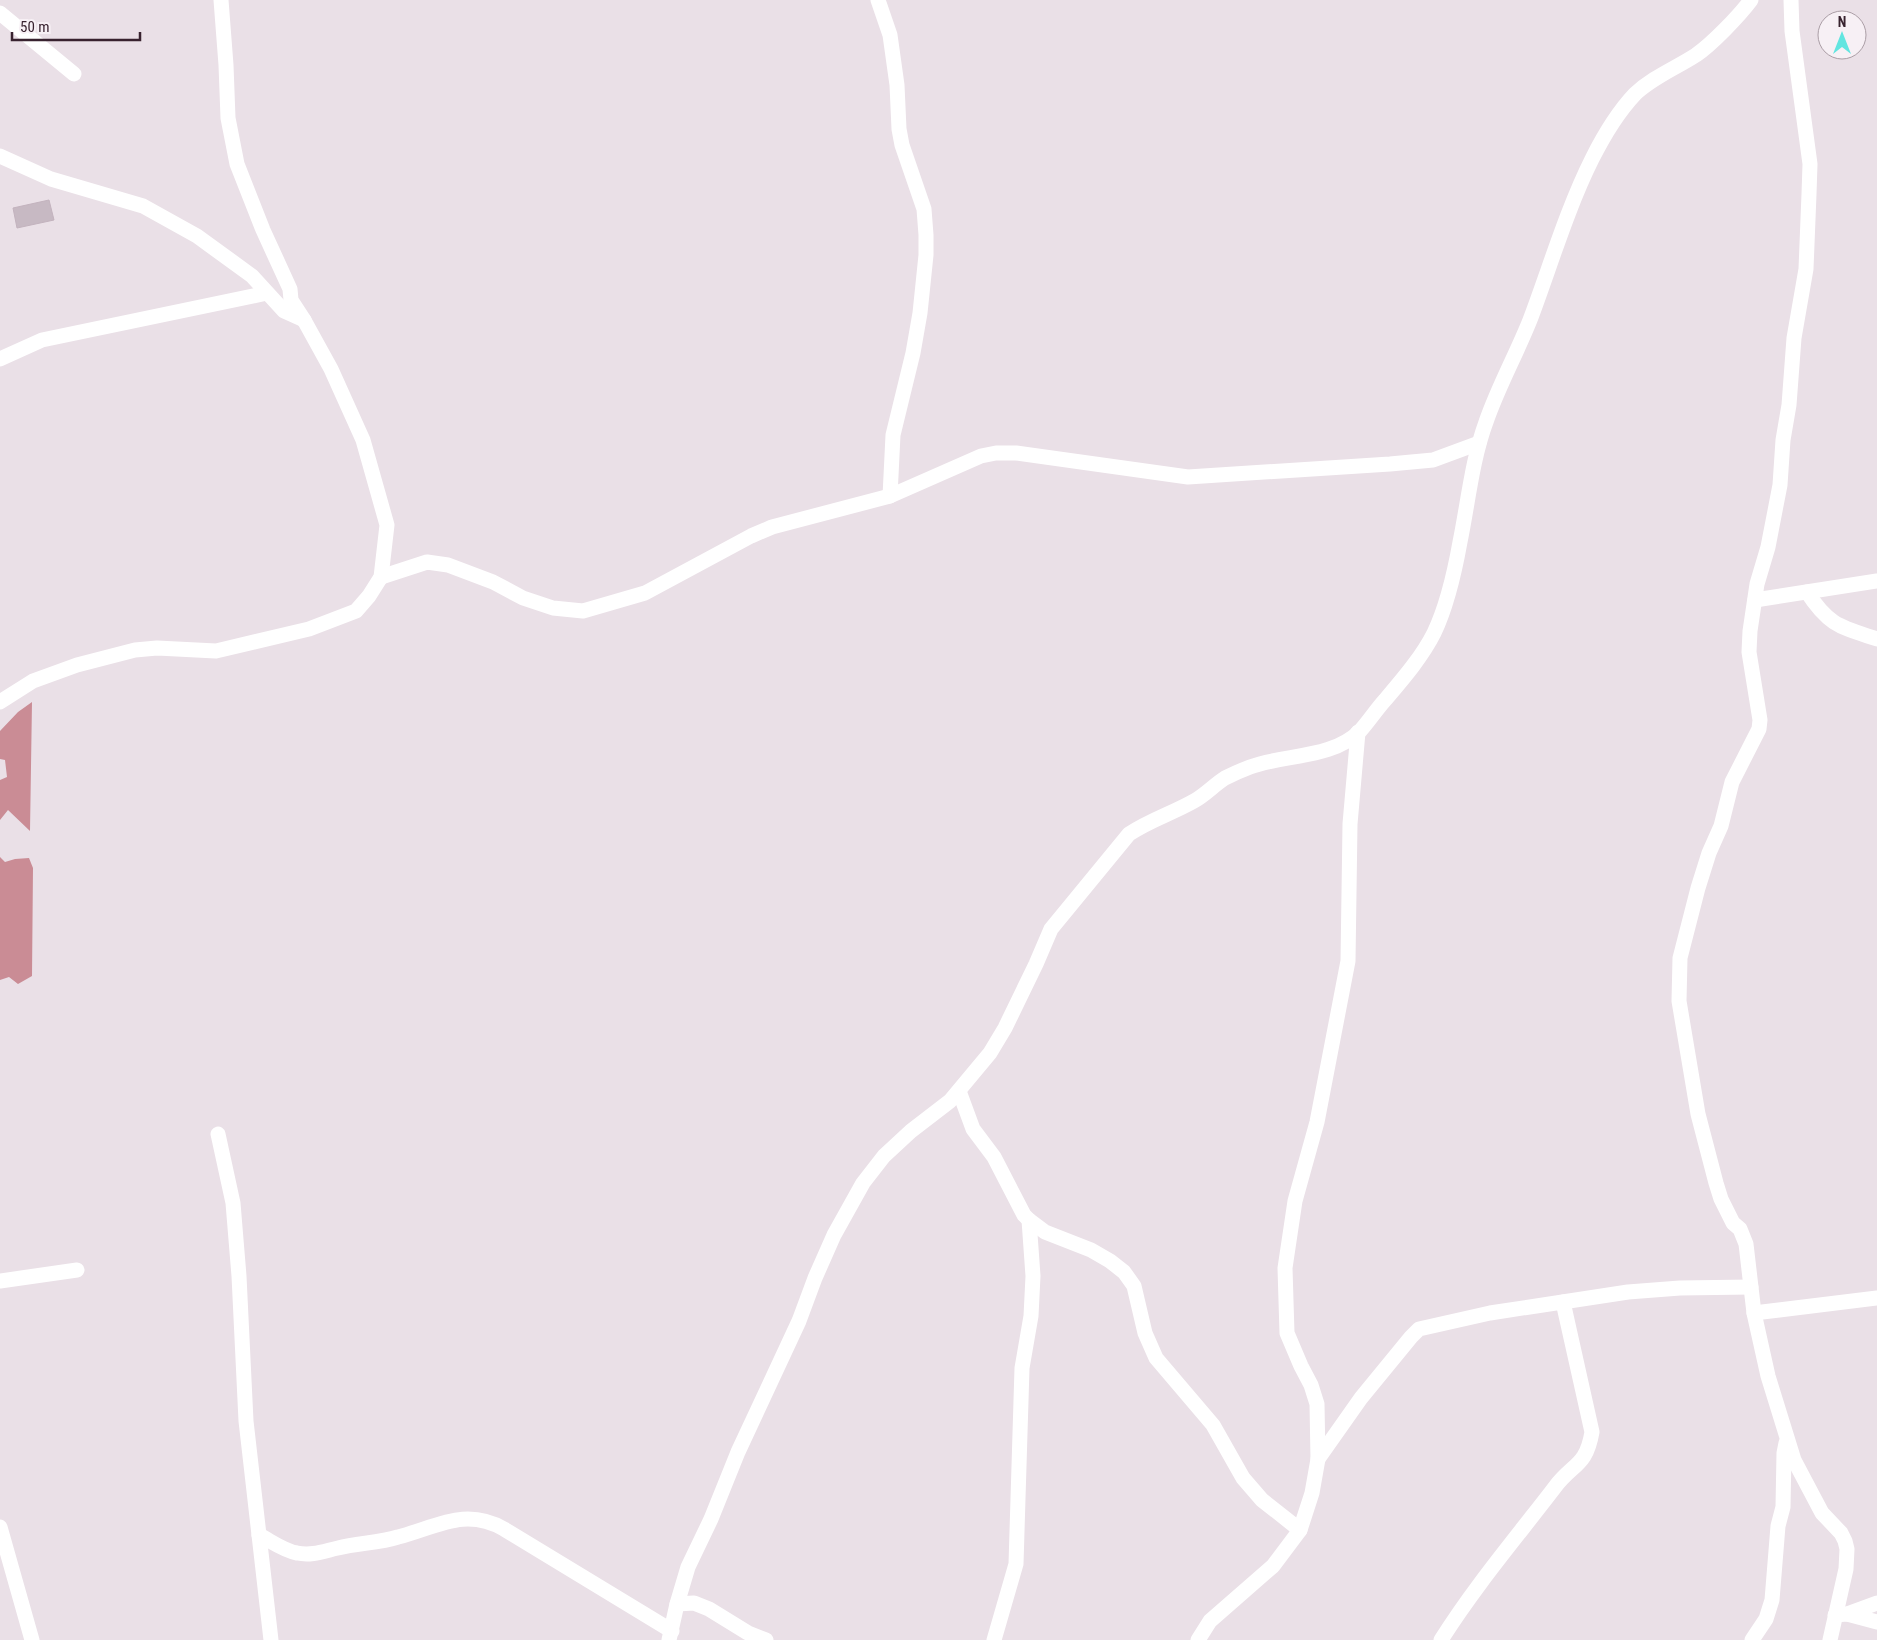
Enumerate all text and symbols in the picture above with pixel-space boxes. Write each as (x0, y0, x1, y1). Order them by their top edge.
scale bar (12, 10, 140, 42)
north arrow (1817, 10, 1867, 60)
text: N (1838, 14, 1846, 30)
text: 50 m (20, 18, 50, 36)

